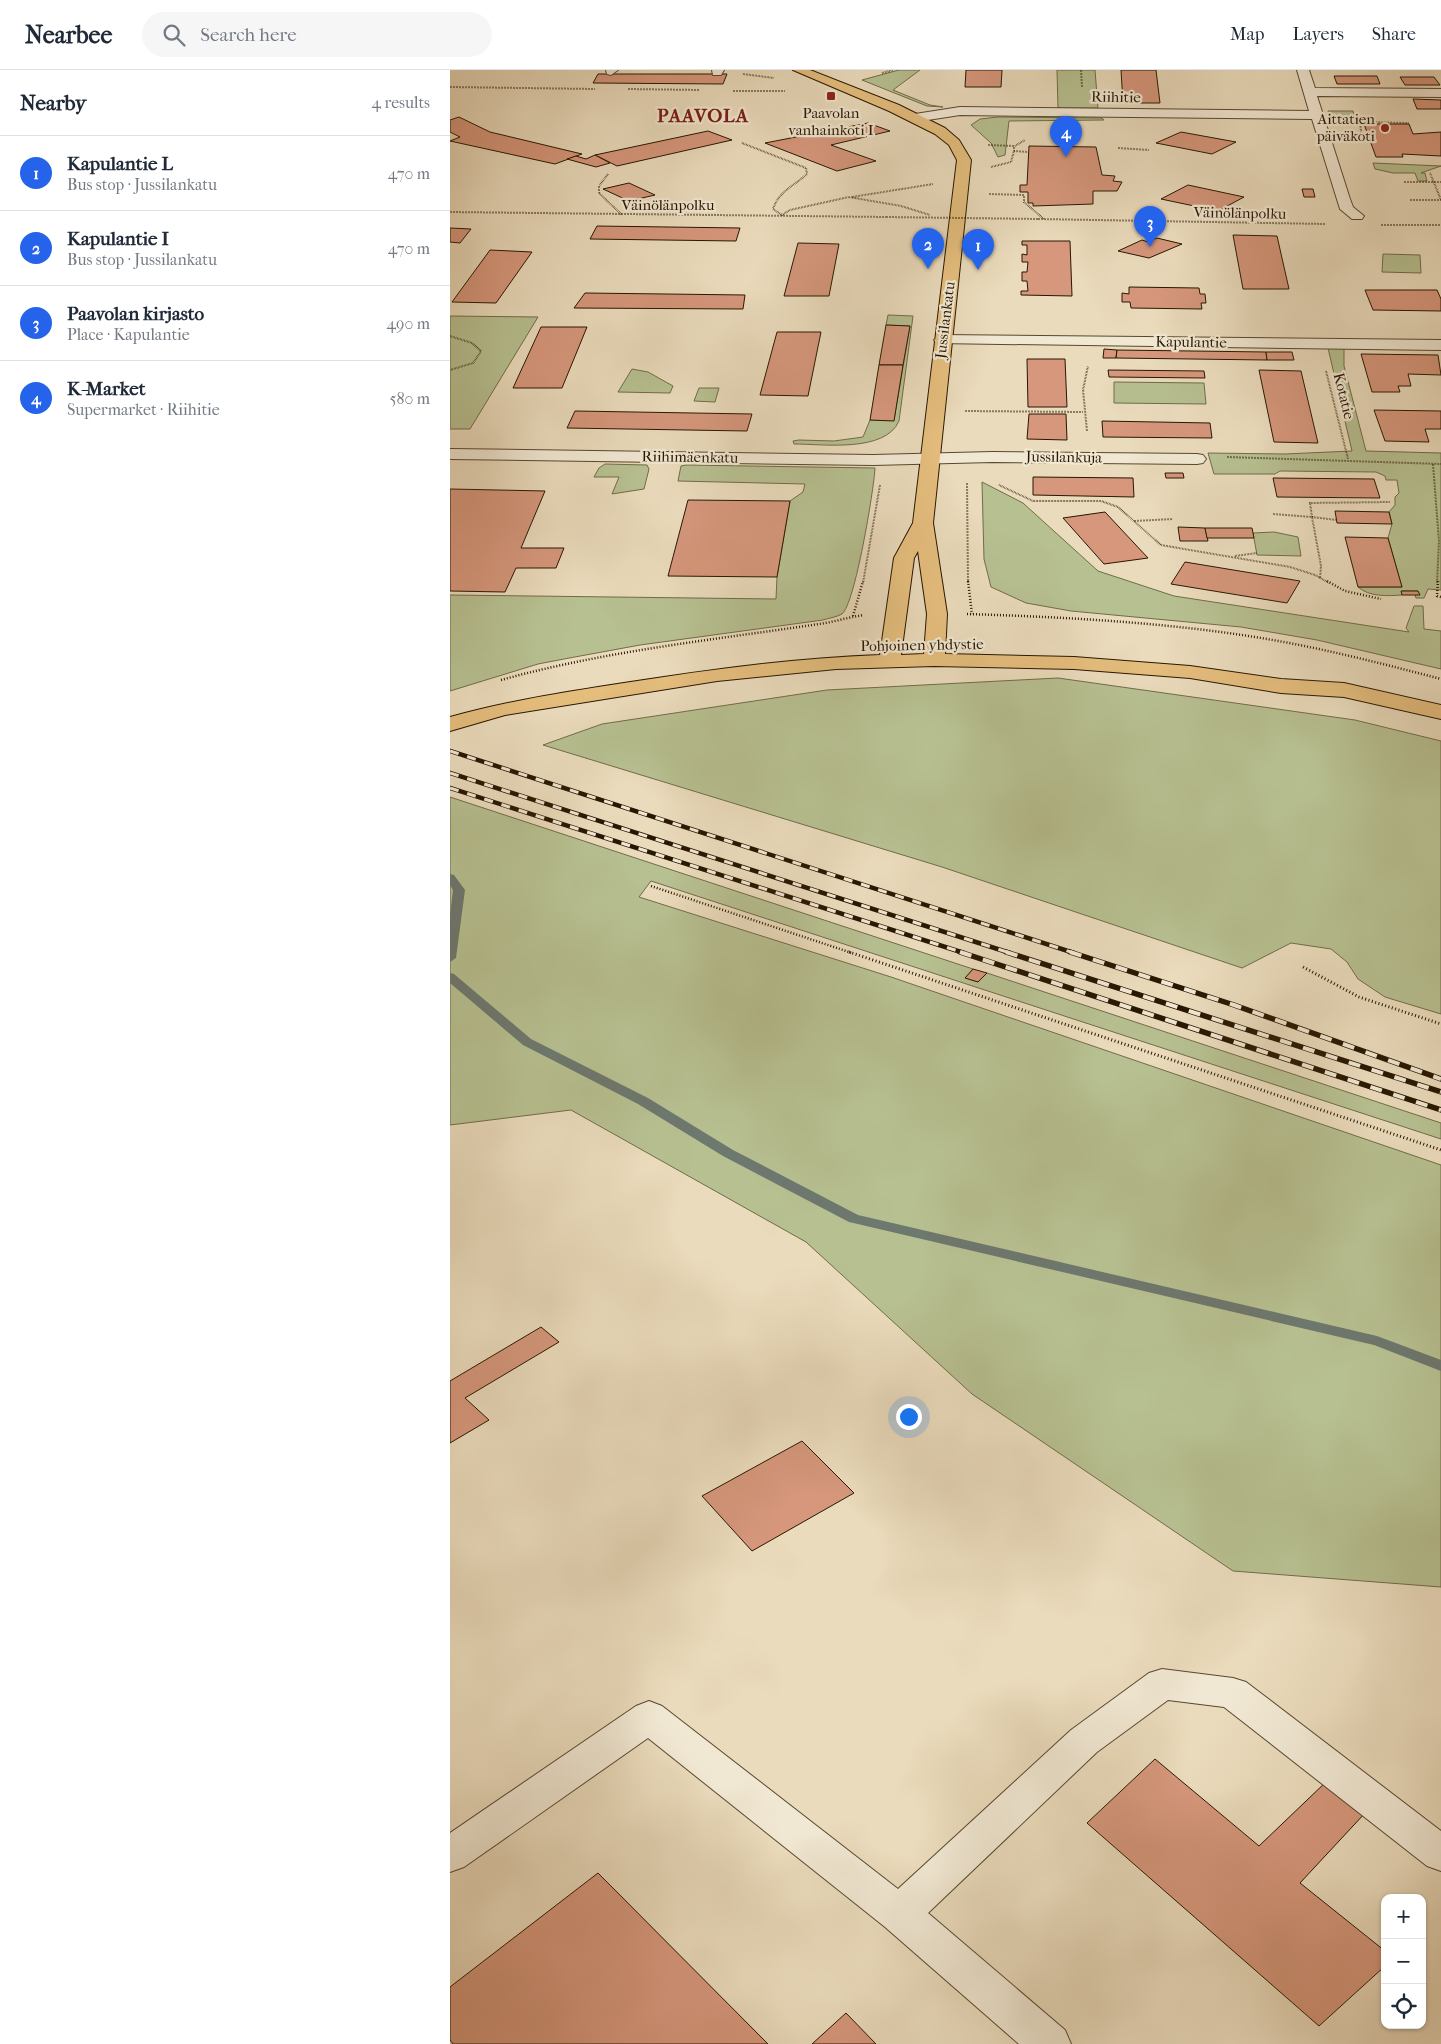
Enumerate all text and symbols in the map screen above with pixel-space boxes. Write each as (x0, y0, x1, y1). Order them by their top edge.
search box (142, 12, 492, 57)
text: Nearbee (25, 21, 112, 49)
icon: search (160, 21, 188, 49)
text: Search here (200, 24, 297, 46)
text: Map (1230, 24, 1264, 45)
text: Layers (1292, 24, 1344, 45)
text: Share (1372, 24, 1416, 45)
street label: Riihitie (1091, 88, 1142, 106)
marker: Paavolan vanhainkoti I (825, 90, 837, 102)
text: Nearby (20, 91, 86, 115)
text: 4 results (372, 93, 430, 112)
place label: Paavolan vanhainkoti I (788, 104, 874, 139)
district label: PAAVOLA (657, 105, 749, 127)
place label: Aittatien päiväkoti (1316, 110, 1376, 145)
pin: 4 (1050, 116, 1082, 157)
marker: Aittatien päiväkoti (1379, 122, 1391, 134)
text: Kapulantie L (67, 153, 173, 175)
text: 1 (33, 164, 39, 183)
text: 470 m (388, 164, 430, 183)
text: Bus stop · Jussilankatu (67, 175, 217, 194)
street label: Väinölänpolku (621, 196, 715, 214)
street label: Väinölänpolku (1192, 203, 1287, 223)
pin: 3 (1134, 206, 1166, 247)
text: Kapulantie I (67, 228, 169, 250)
pin: 2 (912, 228, 944, 269)
pin: 1 (962, 229, 994, 270)
text: 2 (32, 239, 40, 258)
text: 470 m (388, 239, 430, 258)
text: Bus stop · Jussilankatu (67, 250, 217, 269)
street label: Jussilankatu (931, 280, 959, 361)
text: Paavolan kirjasto (67, 303, 204, 325)
text: 3 (33, 314, 39, 333)
text: 490 m (387, 314, 430, 333)
text: Place · Kapulantie (67, 325, 190, 344)
street label: Kapulantie (1155, 332, 1227, 352)
street label: Kotatie (1330, 371, 1359, 422)
text: K-Market (67, 378, 146, 400)
text: 4 (31, 389, 41, 408)
text: 580 m (389, 389, 430, 408)
text: Supermarket · Riihitie (67, 400, 220, 419)
street label: Riihimäenkatu (642, 447, 739, 467)
street label: Jussilankuja (1025, 447, 1103, 467)
street label: Pohjoinen yhdystie (860, 635, 984, 655)
your location (896, 1404, 922, 1430)
map controls (1381, 1894, 1426, 2029)
button: + (1381, 1894, 1426, 1939)
button: − (1381, 1939, 1426, 1984)
button: locate (1381, 1984, 1426, 2029)

